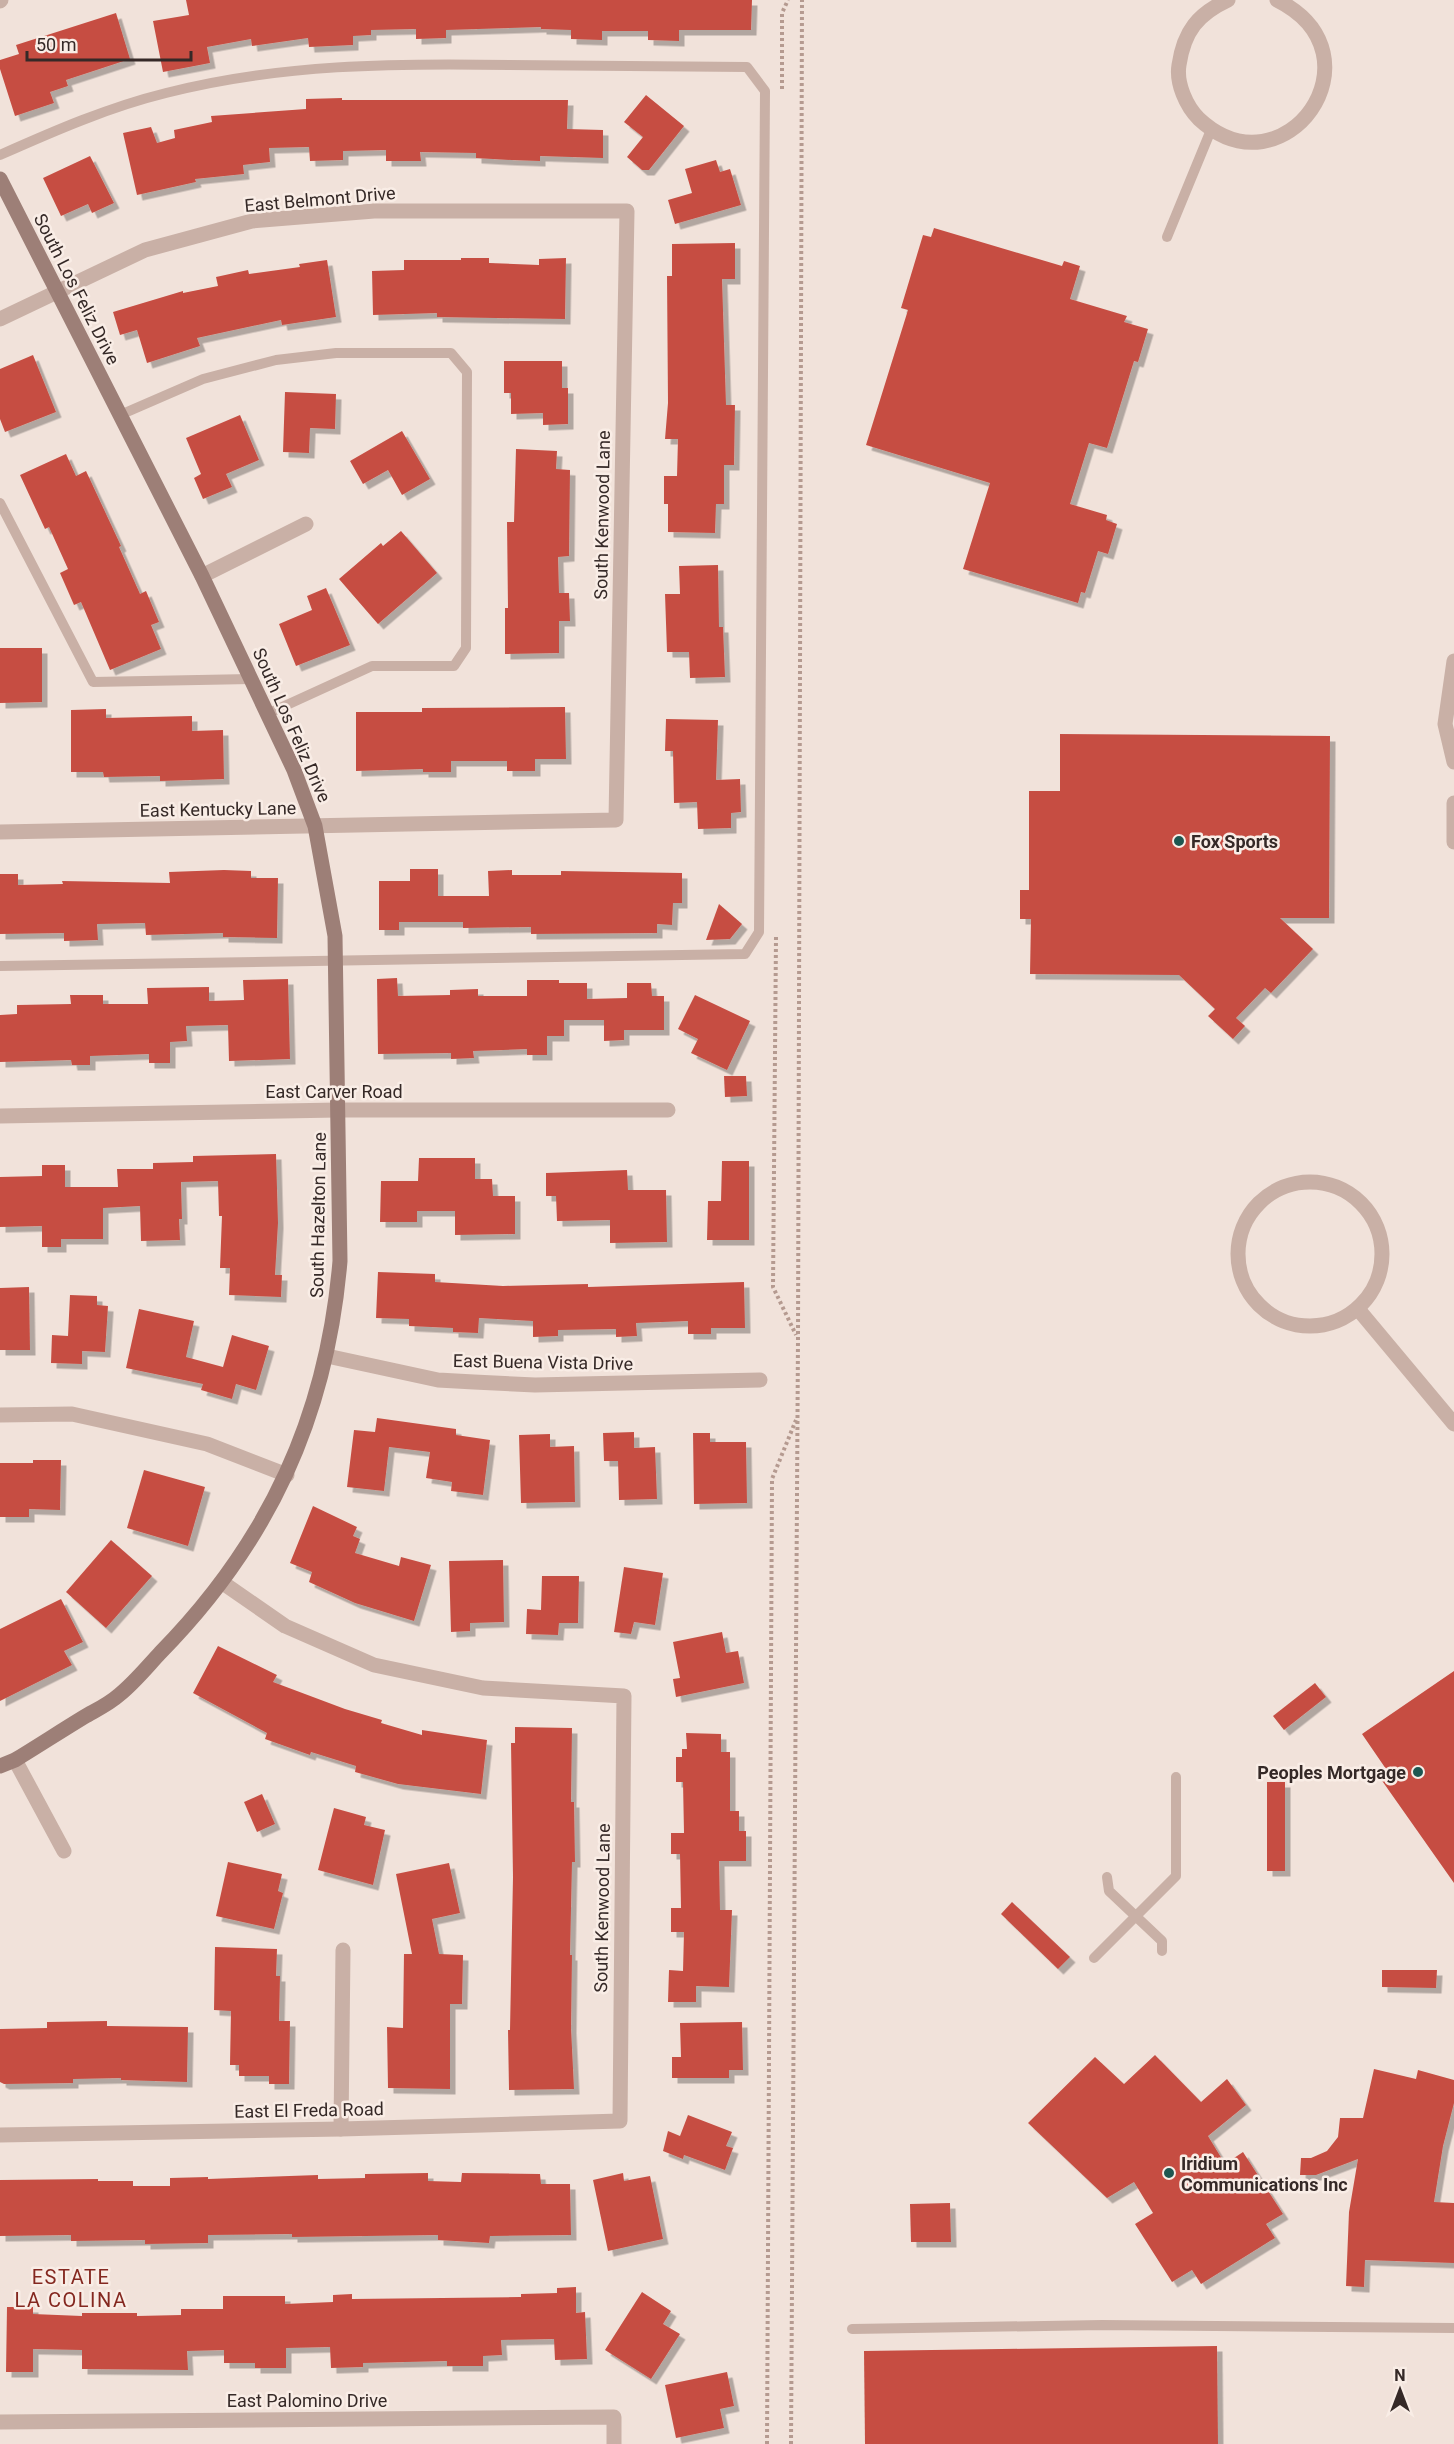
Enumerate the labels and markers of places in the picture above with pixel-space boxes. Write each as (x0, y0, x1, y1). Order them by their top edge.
place label: Fox Sports (1191, 831, 1278, 852)
marker: Fox Sports (1172, 834, 1186, 848)
place label: Peoples Mortgage (1257, 1762, 1406, 1783)
marker: Peoples Mortgage (1411, 1765, 1425, 1779)
place label: Iridium Communications Inc (1181, 2153, 1348, 2195)
marker: Iridium Communications Inc (1162, 2166, 1176, 2180)

